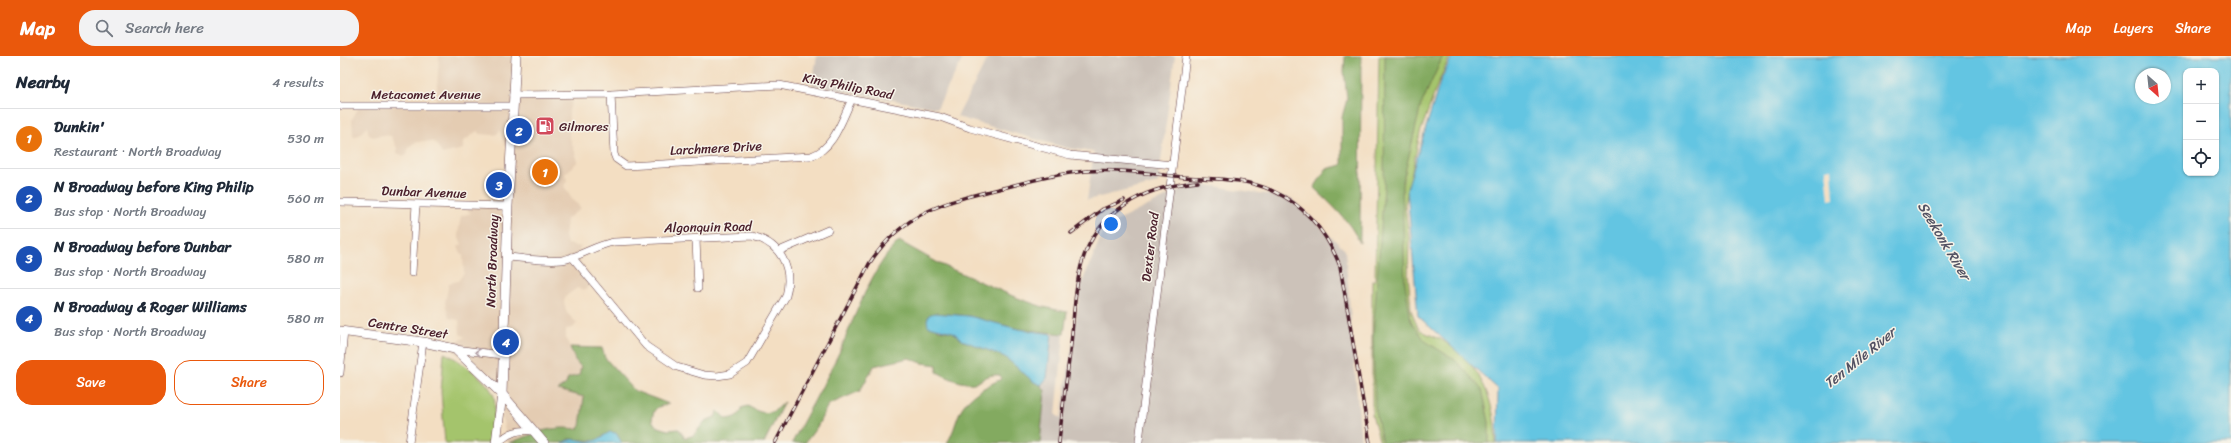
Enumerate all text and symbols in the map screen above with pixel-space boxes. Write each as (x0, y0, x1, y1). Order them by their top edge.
search box (79, 10, 359, 46)
text: Map (20, 12, 55, 45)
text: Search here (125, 15, 204, 41)
text: Map (2066, 16, 2091, 41)
text: Layers (2113, 16, 2153, 41)
text: Share (2175, 16, 2211, 41)
icon: search (93, 17, 115, 39)
street label: King Philip Road (801, 66, 896, 106)
text: Nearby (16, 67, 70, 97)
north arrow (2135, 68, 2171, 104)
map controls (2183, 68, 2219, 176)
button: + (2183, 68, 2219, 104)
text: 4 results (272, 71, 324, 94)
street label: Metacomet Avenue (371, 83, 481, 106)
button: − (2183, 104, 2219, 140)
text: Dunkin' (54, 114, 105, 140)
fuel station icon: Gilmores (534, 115, 556, 137)
place label: Gilmores (559, 115, 610, 138)
pin: 2 (506, 116, 532, 146)
text: 1 (26, 127, 32, 150)
text: 530 m (287, 127, 324, 150)
street label: Larchmere Drive (669, 134, 763, 162)
text: Restaurant · North Broadway (54, 140, 221, 163)
button: locate (2183, 140, 2219, 176)
pin: 1 (532, 157, 558, 187)
pin: 3 (486, 170, 512, 200)
text: N Broadway before King Philip (54, 174, 254, 200)
street label: Dunbar Avenue (381, 179, 467, 205)
text: 2 (25, 187, 33, 210)
text: 560 m (287, 187, 324, 210)
water label: Seekonk River (1911, 197, 1979, 288)
text: Bus stop · North Broadway (54, 200, 206, 223)
street label: Dexter Road (1134, 210, 1166, 283)
street label: North Broadway (479, 214, 505, 308)
your location (1101, 214, 1121, 234)
street label: Algonquin Road (663, 215, 753, 239)
text: N Broadway before Dunbar (54, 234, 231, 260)
text: 3 (25, 247, 33, 270)
text: 580 m (287, 247, 324, 270)
text: Bus stop · North Broadway (54, 260, 206, 283)
text: N Broadway & Roger Williams (54, 294, 247, 320)
text: 4 (25, 307, 33, 330)
text: 580 m (287, 307, 324, 330)
street label: Centre Street (367, 310, 450, 346)
water label: Ten Mile River (1818, 319, 1904, 395)
text: Bus stop · North Broadway (54, 320, 206, 343)
pin: 4 (493, 327, 519, 357)
one-way arrow (475, 348, 482, 357)
button: Save (16, 360, 166, 405)
button: Share (174, 360, 324, 405)

